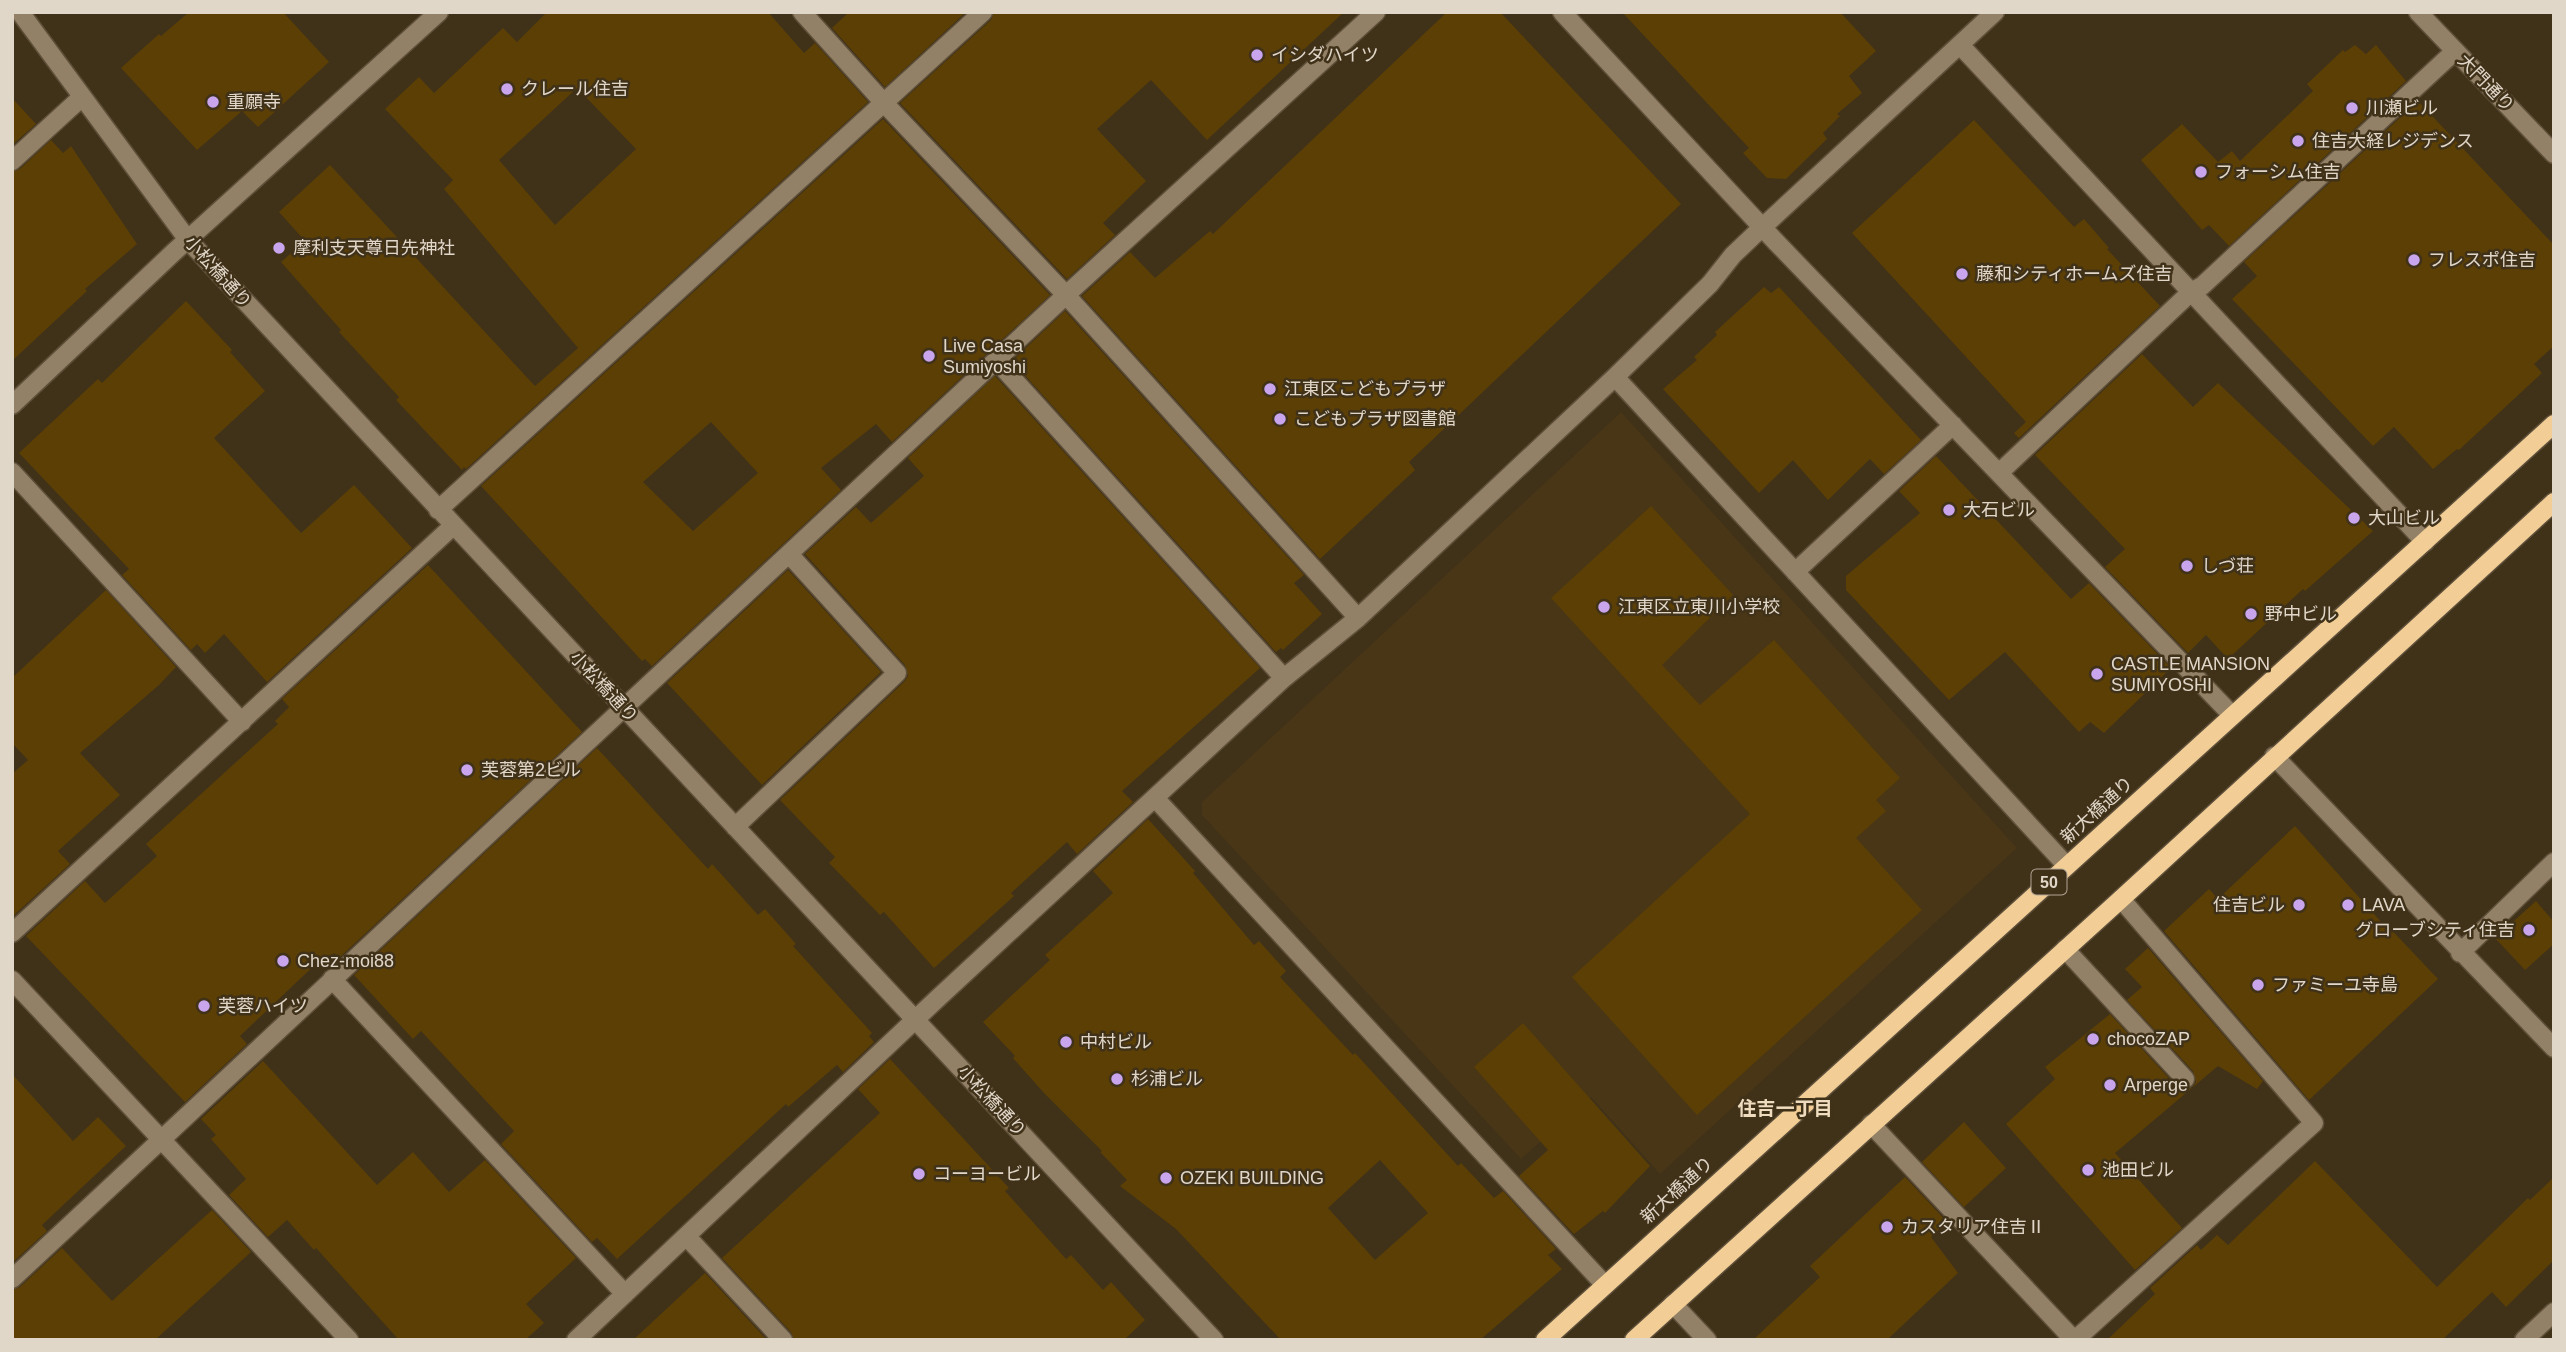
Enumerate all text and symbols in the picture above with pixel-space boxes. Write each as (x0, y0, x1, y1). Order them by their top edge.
place label: イシダハイツ (1271, 45, 1379, 65)
marker: イシダハイツ (1249, 47, 1265, 63)
street label: 大門通り (2454, 50, 2518, 116)
place label: クレール住吉 (521, 79, 629, 99)
marker: クレール住吉 (499, 81, 515, 97)
place label: 重願寺 (227, 92, 281, 112)
marker: 重願寺 (205, 94, 221, 110)
place label: 川瀬ビル (2366, 98, 2438, 118)
marker: 川瀬ビル (2344, 100, 2360, 116)
place label: 住吉大経レジデンス (2312, 131, 2474, 151)
marker: 住吉大経レジデンス (2290, 133, 2306, 149)
place label: フォーシム住吉 (2215, 162, 2341, 182)
marker: フォーシム住吉 (2193, 164, 2209, 180)
street label: 小松橋通り (180, 232, 256, 312)
place label: 摩利支天尊日先神社 (293, 238, 455, 258)
marker: 摩利支天尊日先神社 (271, 240, 287, 256)
place label: フレスポ住吉 (2428, 250, 2536, 270)
marker: フレスポ住吉 (2406, 252, 2422, 268)
place label: 藤和シティホームズ住吉 (1976, 264, 2172, 284)
marker: 藤和シティホームズ住吉 (1954, 266, 1970, 282)
place label: Live Casa Sumiyoshi (943, 336, 1026, 377)
marker: Live Casa Sumiyoshi (921, 348, 937, 364)
place label: 江東区こどもプラザ (1284, 379, 1446, 399)
marker: 江東区こどもプラザ (1262, 381, 1278, 397)
place label: こどもプラザ図書館 (1294, 409, 1456, 429)
marker: こどもプラザ図書館 (1272, 411, 1288, 427)
place label: 大石ビル (1963, 500, 2035, 520)
marker: 大石ビル (1941, 502, 1957, 518)
place label: 大山ビル (2368, 508, 2440, 528)
marker: 大山ビル (2346, 510, 2362, 526)
place label: しづ荘 (2201, 556, 2254, 576)
marker: しづ荘 (2179, 558, 2195, 574)
place label: 江東区立東川小学校 (1618, 597, 1780, 617)
marker: 江東区立東川小学校 (1596, 599, 1612, 615)
place label: 野中ビル (2265, 604, 2337, 624)
marker: 野中ビル (2243, 606, 2259, 622)
street label: 小松橋通り (566, 647, 642, 727)
place label: CASTLE MANSION SUMIYOSHI (2111, 654, 2270, 695)
marker: CASTLE MANSION SUMIYOSHI (2089, 666, 2105, 682)
place label: 芙蓉第2ビル (481, 760, 581, 780)
marker: 芙蓉第2ビル (459, 762, 475, 778)
street label: 新大橋通り (2057, 772, 2137, 848)
road number: 50 (2032, 870, 2066, 894)
place label: 住吉ビル (2213, 895, 2285, 915)
place label: LAVA (2362, 895, 2405, 915)
marker: 住吉ビル (2291, 897, 2307, 913)
marker: LAVA (2340, 897, 2356, 913)
place label: グローブシティ住吉 (2355, 920, 2515, 940)
marker: グローブシティ住吉 (2521, 922, 2537, 938)
place label: Chez-moi88 (297, 951, 394, 971)
marker: Chez-moi88 (275, 953, 291, 969)
place label: ファミーユ寺島 (2272, 975, 2398, 995)
marker: ファミーユ寺島 (2250, 977, 2266, 993)
place label: 芙蓉ハイツ (218, 996, 308, 1016)
marker: 芙蓉ハイツ (196, 998, 212, 1014)
place label: chocoZAP (2107, 1029, 2190, 1049)
marker: chocoZAP (2085, 1031, 2101, 1047)
place label: 中村ビル (1080, 1032, 1152, 1052)
marker: 中村ビル (1058, 1034, 1074, 1050)
street label: 小松橋通り (954, 1061, 1030, 1141)
place label: 杉浦ビル (1131, 1069, 1203, 1089)
marker: 杉浦ビル (1109, 1071, 1125, 1087)
place label: Arperge (2124, 1075, 2188, 1095)
marker: Arperge (2102, 1077, 2118, 1093)
district label: 住吉一丁目 (1737, 1098, 1833, 1119)
street label: 新大橋通り (1637, 1152, 1717, 1228)
place label: 池田ビル (2102, 1160, 2174, 1180)
marker: 池田ビル (2080, 1162, 2096, 1178)
place label: コーヨービル (933, 1164, 1041, 1184)
marker: コーヨービル (911, 1166, 927, 1182)
place label: OZEKI BUILDING (1180, 1168, 1324, 1188)
marker: OZEKI BUILDING (1158, 1170, 1174, 1186)
place label: カスタリア住吉Ⅱ (1901, 1217, 2045, 1237)
marker: カスタリア住吉Ⅱ (1879, 1219, 1895, 1235)

